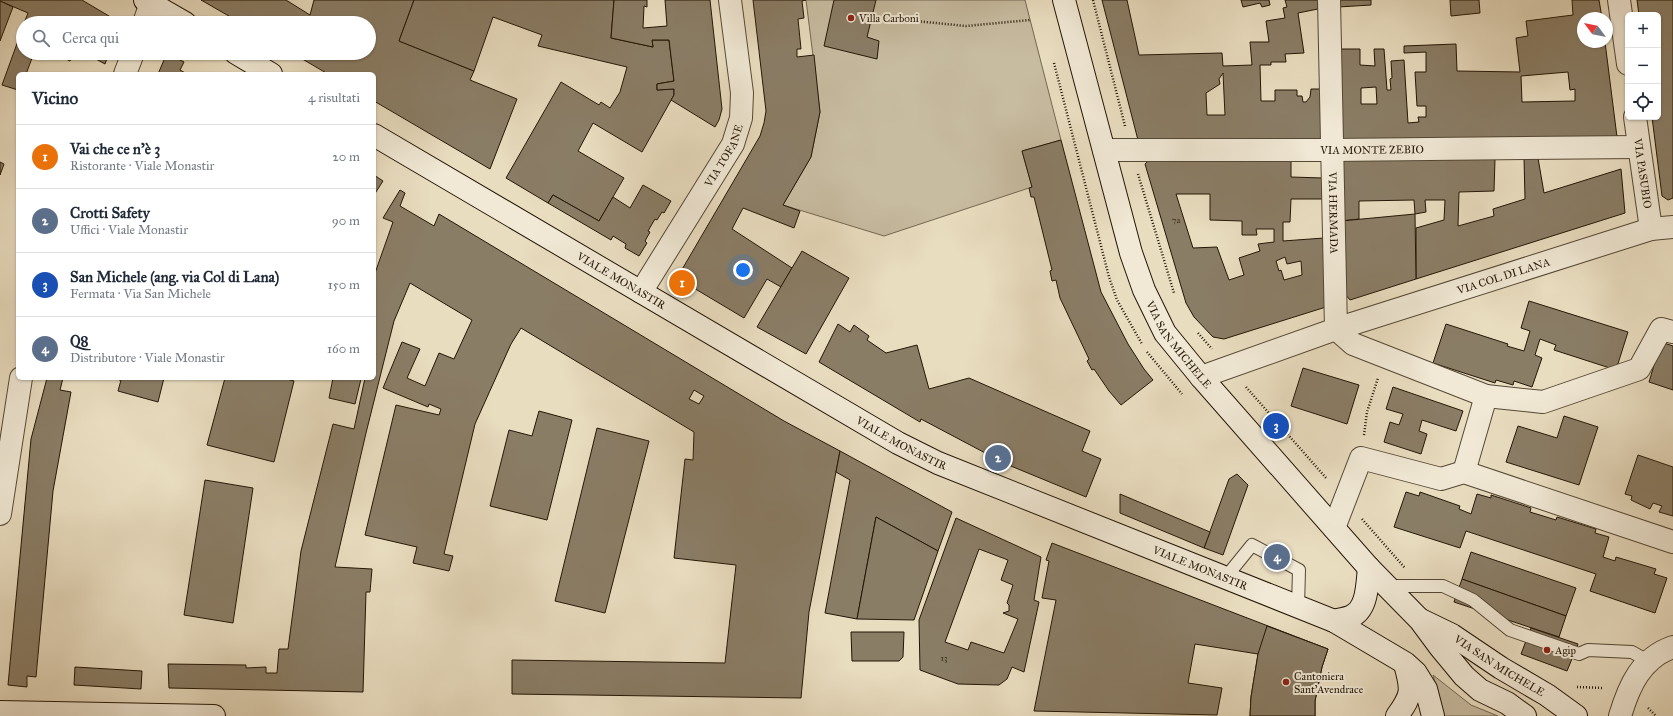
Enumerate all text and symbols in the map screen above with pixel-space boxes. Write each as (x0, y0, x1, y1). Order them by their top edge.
place label: Villa Carboni (858, 12, 919, 25)
north arrow (1577, 12, 1613, 48)
map controls (1625, 12, 1661, 120)
button: + (1625, 12, 1661, 48)
marker: Villa Carboni (846, 13, 856, 23)
search box (16, 16, 376, 60)
icon: search (30, 27, 52, 49)
text: Cerca qui (62, 29, 119, 47)
button: − (1625, 48, 1661, 84)
button: locate (1625, 84, 1661, 120)
text: Vicino (32, 88, 78, 109)
text: 4 risultati (308, 90, 360, 106)
street label: VIA TOFANE (701, 123, 745, 190)
street label: VIA PASUBIO (1631, 136, 1655, 209)
text: Vai che ce n'è 3 (70, 140, 160, 158)
street label: VIA MONTE ZEBIO (1319, 143, 1424, 157)
text: 1 (42, 149, 48, 165)
text: 20 m (332, 149, 360, 165)
text: Ristorante · Viale Monastir (70, 158, 214, 174)
street label: VIA HERMADA (1326, 171, 1341, 255)
text: Crotti Safety (70, 204, 150, 222)
text: 2 (42, 213, 48, 229)
text: 90 m (332, 213, 360, 229)
house number: 7a (1172, 214, 1180, 225)
text: Uffici · Viale Monastir (70, 222, 188, 238)
street label: VIALE MONASTIR (574, 249, 668, 312)
street label: VIA COL DI LANA (1455, 255, 1552, 297)
your location (733, 260, 753, 280)
text: San Michele (ang. via Col di Lana) (70, 268, 279, 286)
pin: 1 (669, 268, 695, 298)
text: 3 (42, 277, 48, 293)
text: 150 m (328, 277, 360, 293)
text: Fermata · Via San Michele (70, 286, 211, 302)
street label: VIA SAN MICHELE (1143, 298, 1214, 391)
text: Q8 (70, 332, 89, 350)
text: 4 (41, 341, 49, 357)
text: 160 m (327, 341, 360, 357)
text: Distributore · Viale Monastir (70, 350, 225, 366)
pin: 3 (1263, 411, 1289, 441)
street label: VIALE MONASTIR (853, 413, 949, 472)
pin: 2 (985, 443, 1011, 473)
pin: 4 (1264, 542, 1290, 572)
street label: VIALE MONASTIR (1150, 543, 1250, 592)
street label: VIA SAN MICHELE (1451, 631, 1547, 699)
place label: Agip (1554, 644, 1577, 657)
marker: Agip (1542, 645, 1552, 655)
house number: 13 (940, 652, 948, 663)
place label: Cantoniera Sant'Avendrace (1294, 670, 1364, 696)
marker: Cantoniera Sant'Avendrace (1281, 677, 1291, 687)

